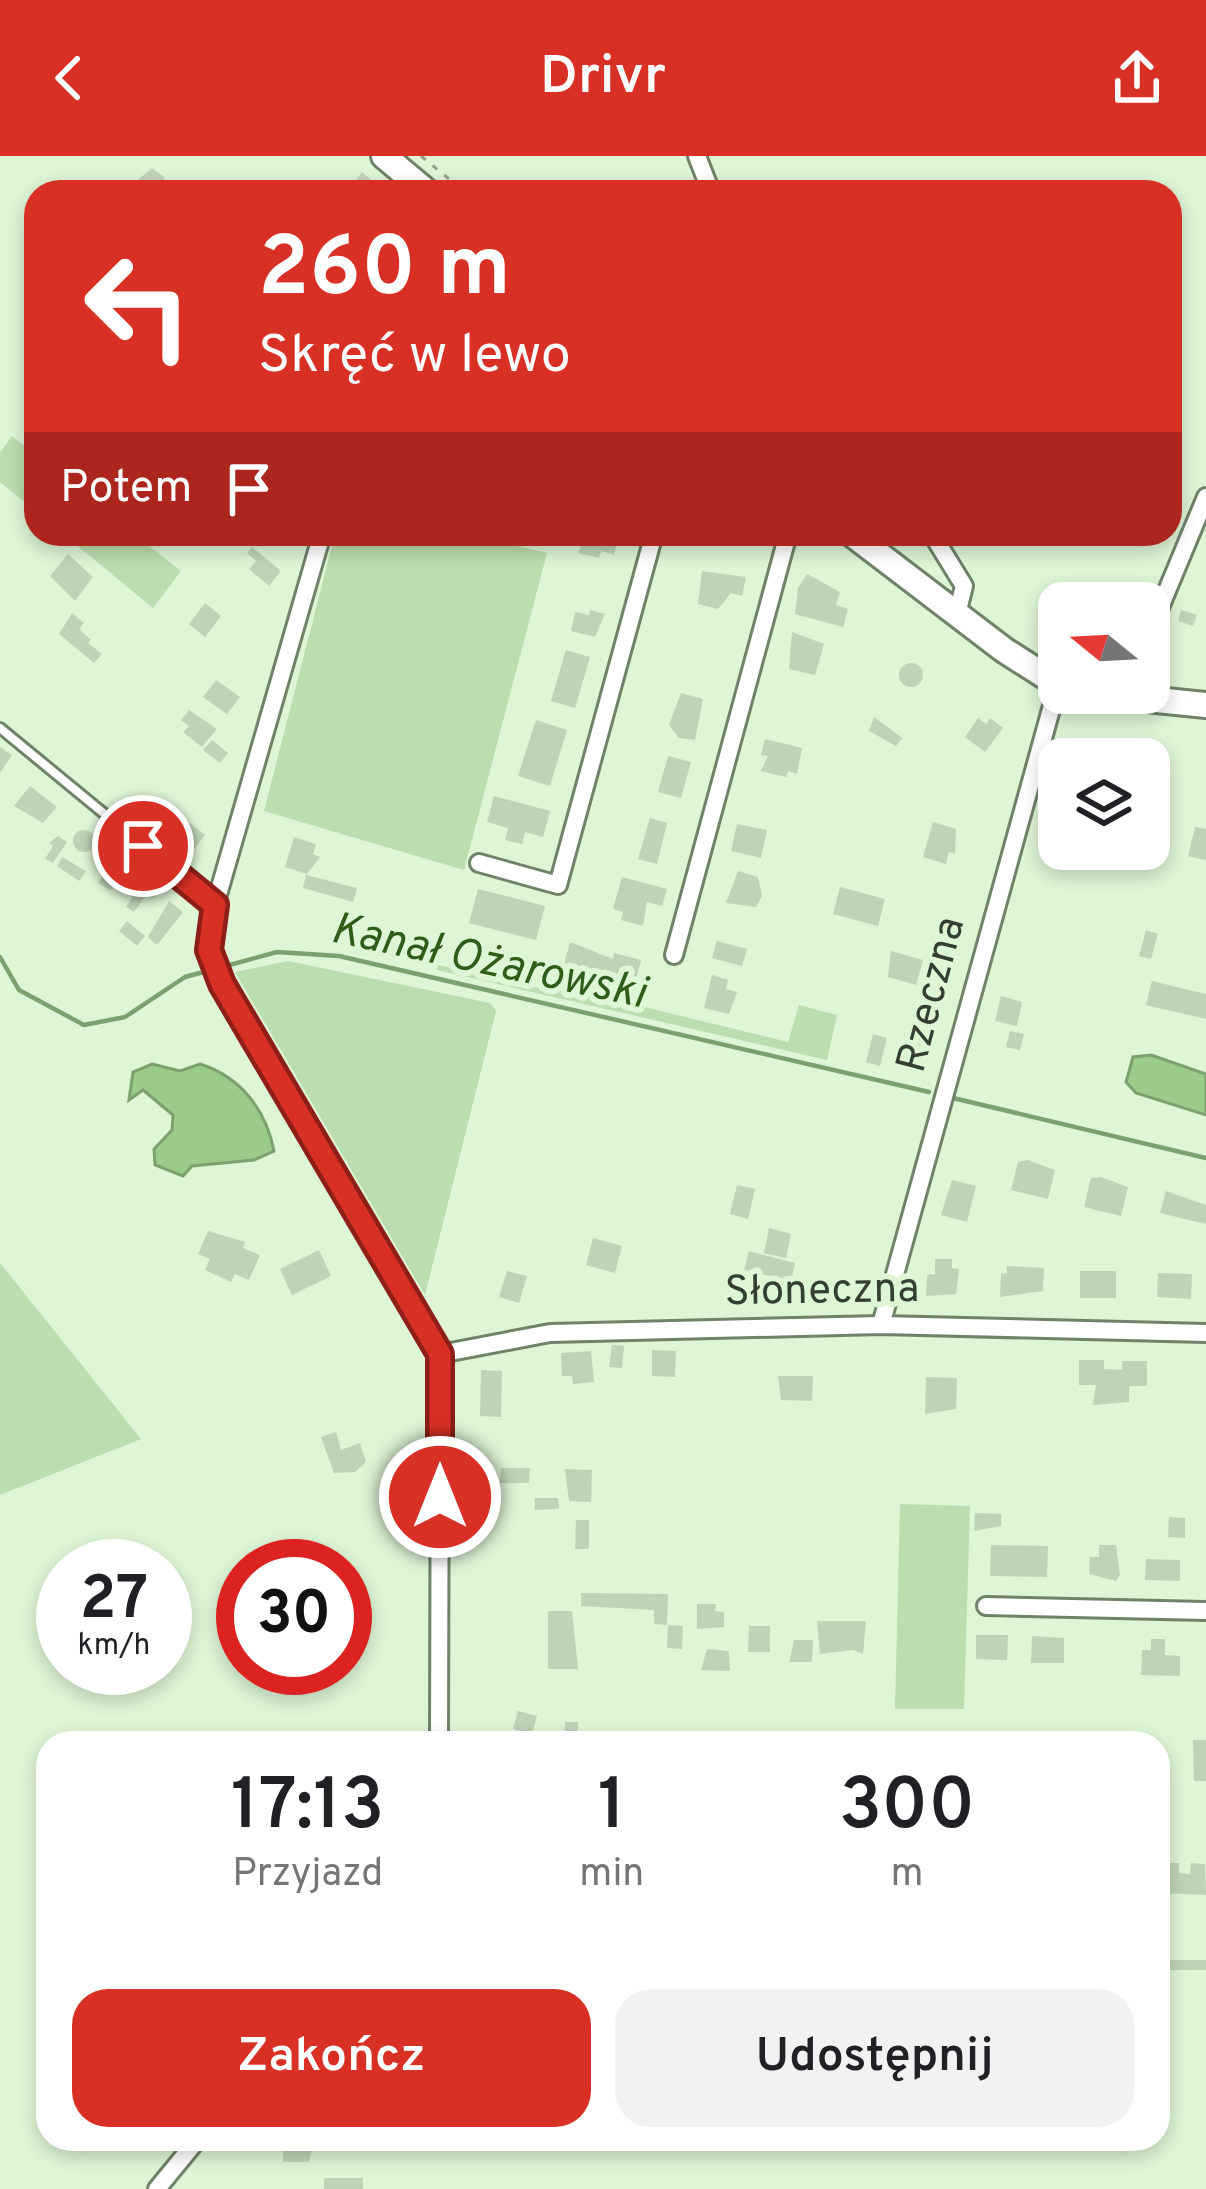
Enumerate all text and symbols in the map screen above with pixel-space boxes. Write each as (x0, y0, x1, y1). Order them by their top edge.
text: Drivr (540, 44, 666, 113)
icon: back (36, 45, 102, 111)
icon: share (1104, 45, 1170, 111)
text: 260 m (258, 219, 511, 325)
icon: left (60, 228, 216, 384)
text: Skręć w lewo (258, 323, 571, 392)
icon: arrive (216, 456, 282, 522)
text: Potem (60, 461, 192, 518)
north arrow (1038, 582, 1170, 714)
map controls (1038, 582, 1170, 870)
button: layers (1038, 738, 1170, 870)
pin (92, 795, 194, 897)
icon: arrive (110, 813, 176, 879)
water label: Kanał Ożarowski (325, 902, 653, 1025)
street label: Rzeczna (887, 911, 979, 1079)
street label: Słoneczna (724, 1264, 920, 1320)
position arrow (377, 1434, 503, 1560)
speed limit sign: 30 (216, 1539, 372, 1695)
text: 27 (80, 1564, 148, 1640)
text: km/h (78, 1628, 150, 1665)
text: 17:13 (231, 1763, 385, 1855)
text: 1 (598, 1763, 626, 1855)
text: 300 (839, 1763, 975, 1855)
text: Przyjazd (232, 1851, 383, 1900)
text: min (579, 1851, 644, 1900)
text: m (891, 1851, 924, 1900)
button: Zakończ (72, 1989, 591, 2127)
button: Udostępnij (615, 1989, 1134, 2127)

